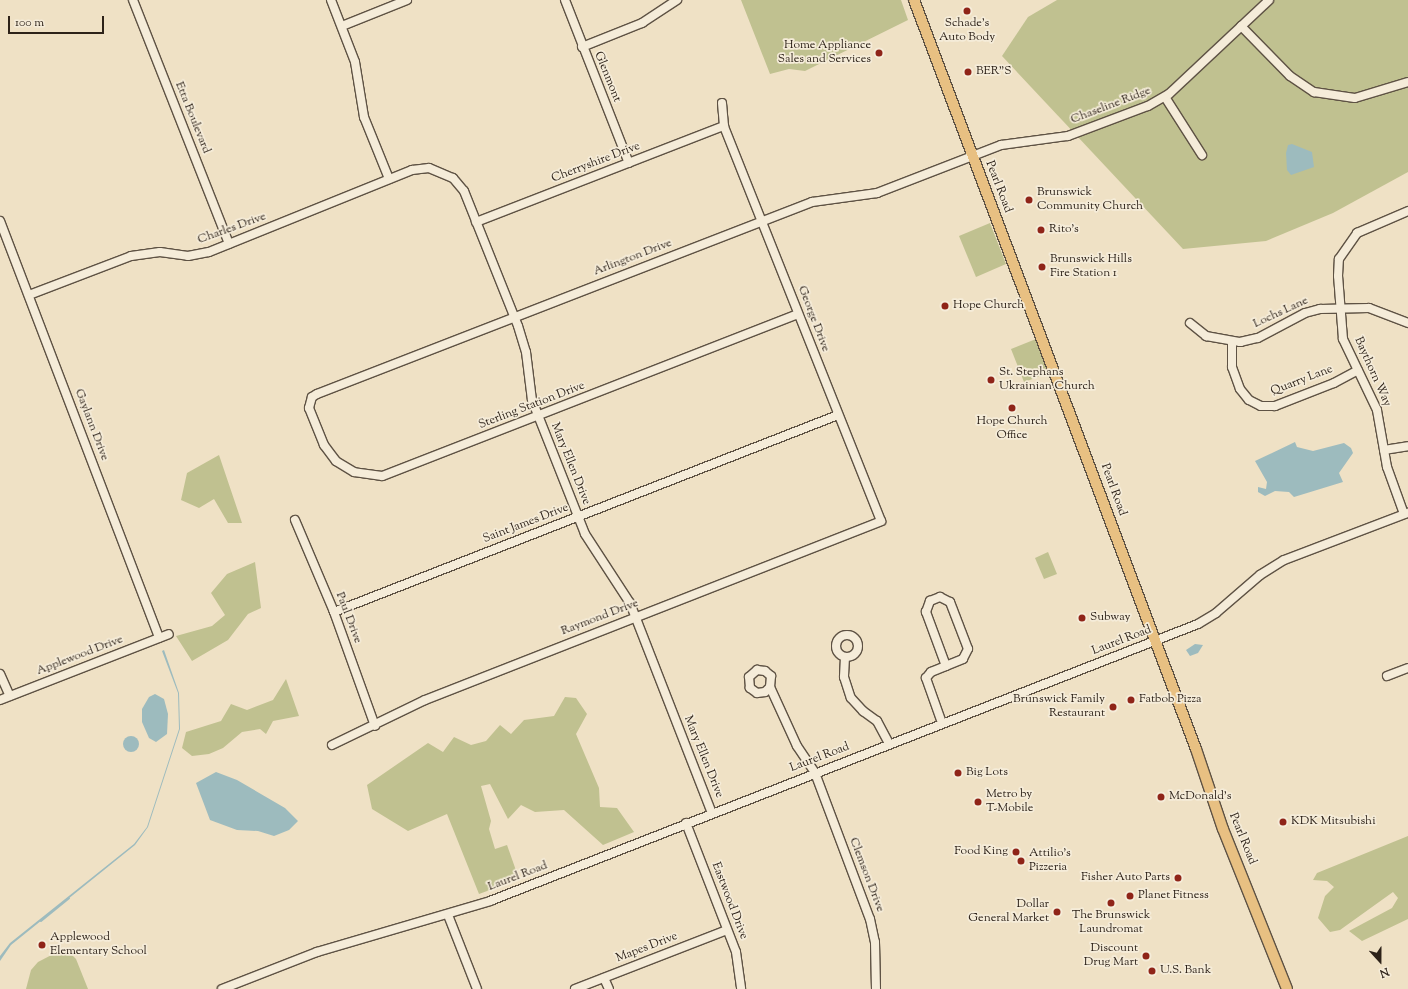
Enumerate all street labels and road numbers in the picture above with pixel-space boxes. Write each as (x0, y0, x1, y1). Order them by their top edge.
street label: Glenmont (590, 50, 624, 104)
street label: Etta Boulevard (171, 80, 213, 156)
street label: Chaseline Ridge (1069, 84, 1153, 128)
street label: Cherryshire Drive (550, 139, 642, 187)
street label: Pearl Road (982, 159, 1014, 215)
street label: Charles Drive (196, 210, 268, 248)
street label: Arlington Drive (592, 236, 674, 280)
street label: George Drive (794, 284, 832, 354)
street label: Lochs Lane (1251, 294, 1311, 332)
street label: Baythorn Way (1350, 335, 1394, 409)
street label: Quarry Lane (1269, 363, 1335, 399)
street label: Sterling Station Drive (477, 379, 587, 433)
street label: Gaylann Drive (71, 387, 111, 463)
street label: Mary Ellen Drive (547, 421, 593, 507)
street label: Pearl Road (1097, 462, 1129, 518)
street label: Saint James Drive (481, 501, 571, 547)
street label: Paul Drive (332, 590, 364, 646)
street label: Raymond Drive (559, 597, 641, 639)
street label: Laurel Road (1090, 623, 1154, 659)
street label: Applewood Drive (35, 633, 125, 679)
street label: Mary Ellen Drive (680, 714, 726, 800)
street label: Laurel Road (788, 740, 852, 776)
street label: Pearl Road (1225, 811, 1259, 867)
street label: Clemson Drive (845, 836, 887, 914)
street label: Laurel Road (486, 859, 550, 895)
street label: Eastwood Drive (708, 860, 750, 942)
street label: Mapes Drive (614, 930, 680, 966)

